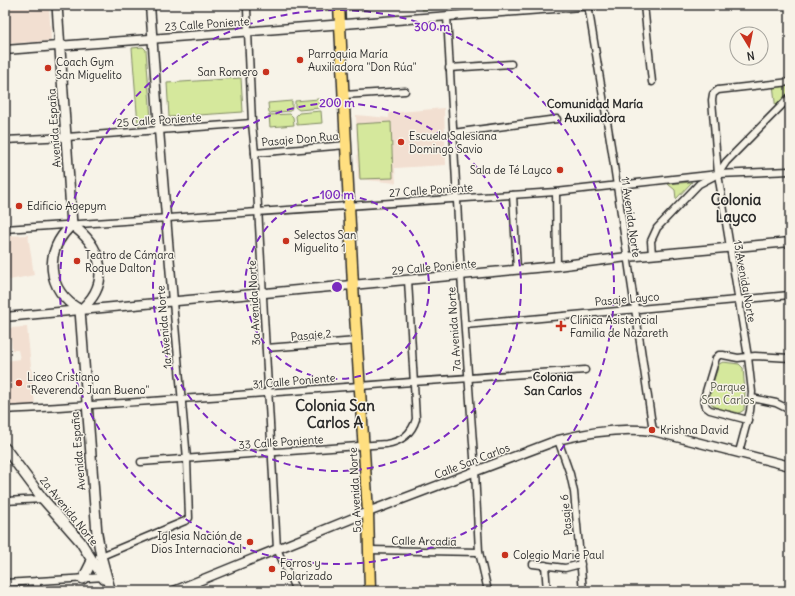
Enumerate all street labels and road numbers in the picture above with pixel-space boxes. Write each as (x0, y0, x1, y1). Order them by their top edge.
street label: 23 Calle Poniente (164, 14, 250, 34)
street label: Avenida España (44, 88, 64, 168)
street label: 25 Calle Poniente (116, 110, 202, 130)
street label: Pasaje Don Rua (261, 129, 339, 149)
street label: 11 Avenida Norte (618, 176, 644, 258)
street label: 27 Calle Poniente (389, 180, 473, 200)
street label: 13 Avenida Norte (731, 239, 759, 323)
street label: 29 Calle Poniente (391, 256, 477, 278)
street label: 3a Avenida Norte (245, 260, 263, 346)
street label: 1a Avenida Norte (153, 285, 175, 369)
street label: 7a Avenida Norte (444, 286, 464, 372)
street label: Pasaje Layco (594, 289, 660, 309)
street label: Pasaje 2 (290, 326, 332, 344)
street label: 31 Calle Poniente (252, 370, 336, 392)
street label: Avenida España (68, 411, 88, 491)
street label: 33 Calle Poniente (238, 432, 324, 452)
street label: Calle San Carlos (432, 440, 512, 482)
street label: 5a Avenida Norte (346, 447, 364, 533)
street label: 2a Avenida Norte (37, 474, 101, 549)
street label: Pasaje 6 (557, 494, 575, 536)
street label: Calle Arcadia (391, 533, 457, 549)

